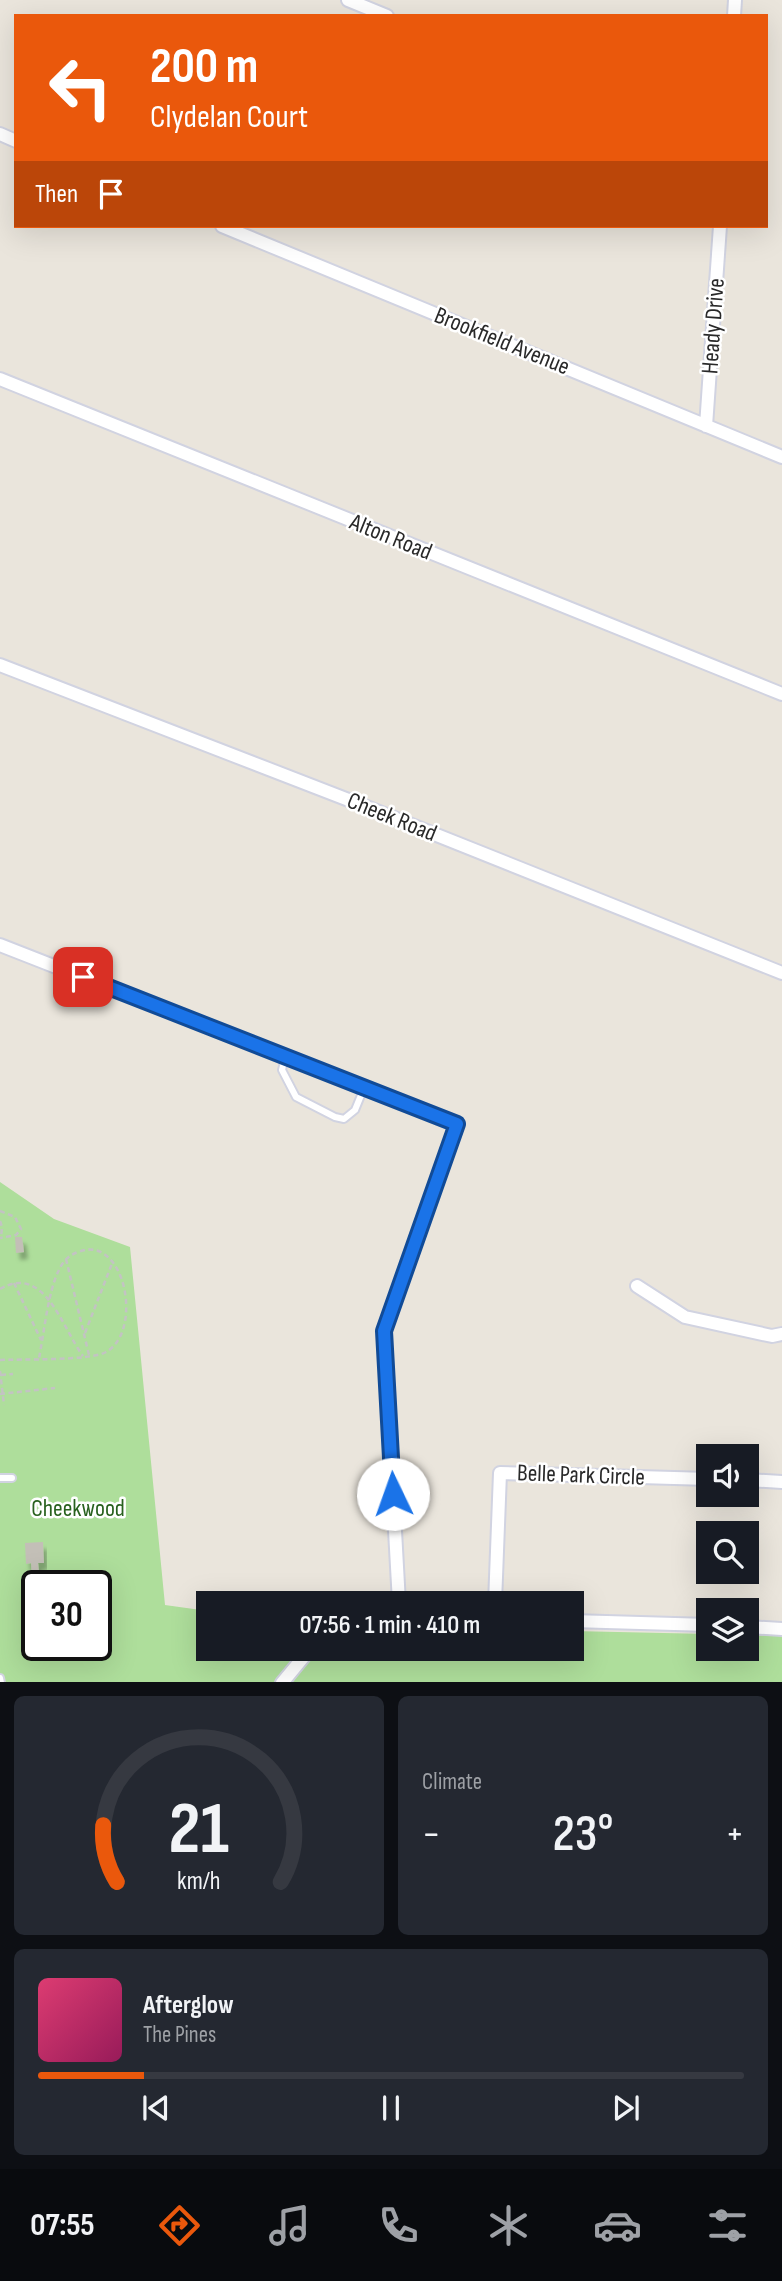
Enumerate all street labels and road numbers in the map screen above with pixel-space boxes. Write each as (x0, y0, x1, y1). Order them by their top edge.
street label: Heady Drive (695, 277, 731, 375)
street label: Brookfield Avenue (430, 301, 574, 381)
street label: Alton Road (345, 507, 436, 567)
street label: Cheek Road (343, 786, 441, 848)
street label: Belle Park Circle (517, 1458, 645, 1492)

